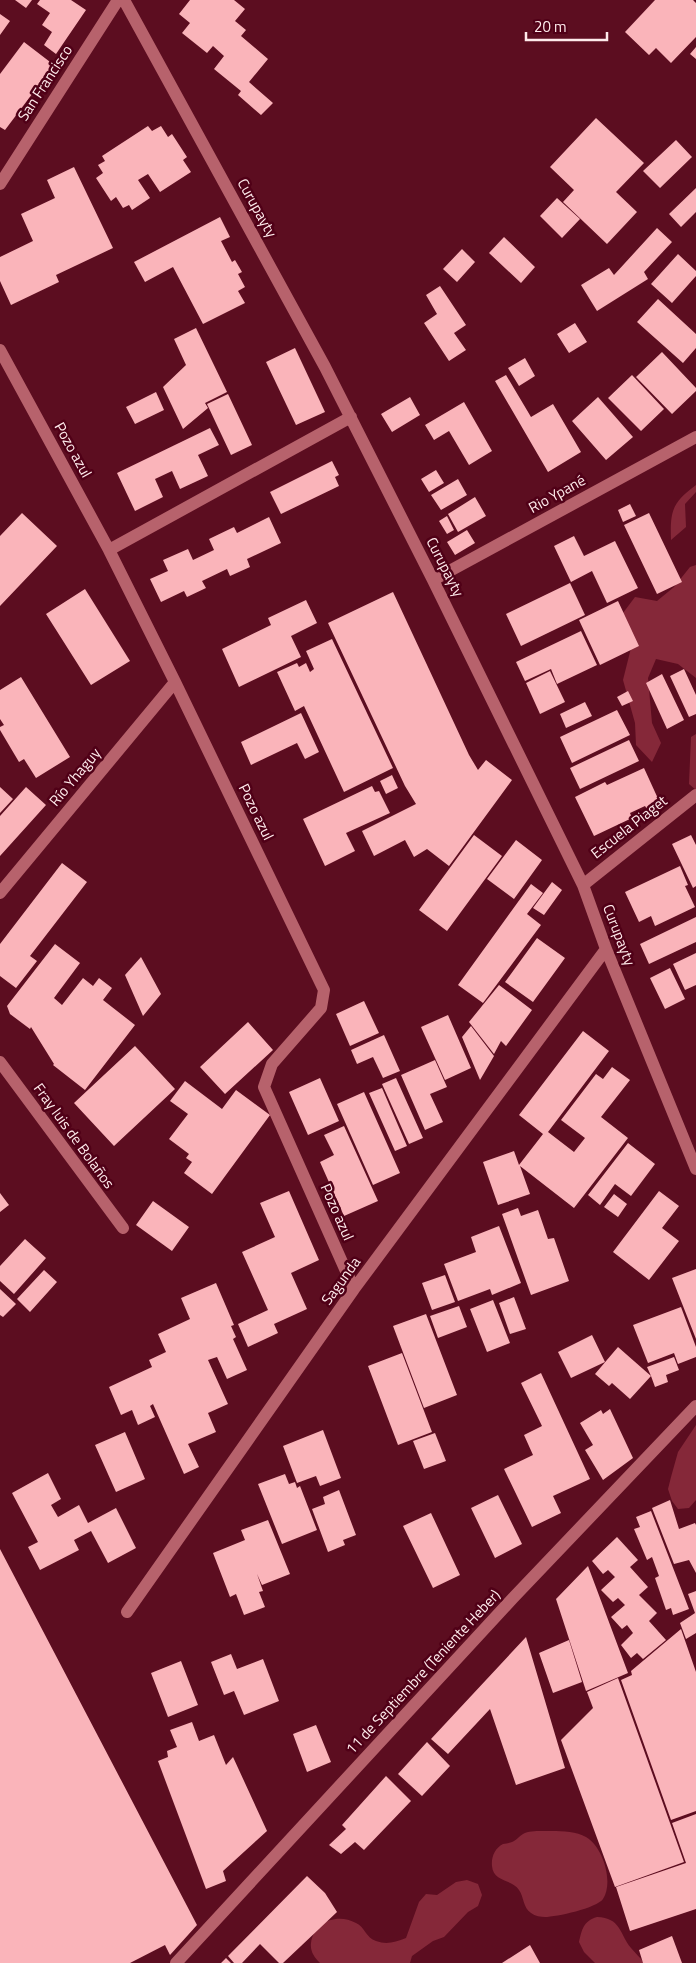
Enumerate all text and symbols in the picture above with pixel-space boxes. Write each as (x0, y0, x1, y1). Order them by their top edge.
scale bar (526, 10, 607, 42)
text: 20 m (534, 15, 567, 38)
street label: San Francisco (11, 40, 78, 125)
street label: Curupayty (232, 174, 283, 241)
street label: Pozo azul (49, 418, 98, 482)
street label: Rio Ypané (524, 468, 589, 519)
street label: Curupayty (421, 533, 470, 601)
street label: Río Yhaguy (43, 742, 106, 811)
street label: Pozo azul (233, 780, 280, 844)
street label: Escuela Piaget (585, 789, 673, 864)
street label: Curupayty (597, 901, 642, 969)
street label: Fray luis de Bolaños (28, 1078, 121, 1193)
street label: Pozo azul (315, 1179, 360, 1244)
street label: Sagunda (315, 1251, 366, 1310)
street label: 11 de Septiembre (Teniente Heber) (340, 1584, 505, 1759)

